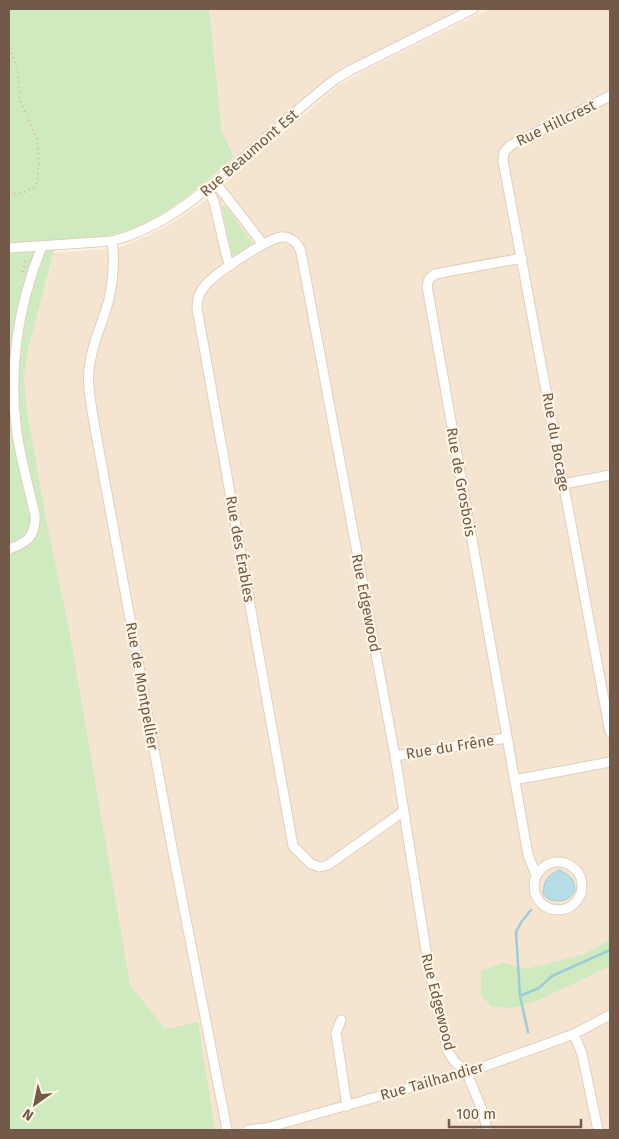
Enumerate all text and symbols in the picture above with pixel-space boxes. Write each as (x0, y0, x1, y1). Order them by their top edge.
street label: Rue Hillcrest (513, 96, 599, 150)
street label: Rue Beaumont Est (196, 105, 302, 201)
street label: Rue du Bocage (538, 391, 574, 493)
street label: Rue de Grosbois (443, 426, 479, 538)
street label: Rue des Érables (222, 494, 258, 604)
street label: Rue Edgewood (348, 552, 384, 654)
street label: Rue de Montpellier (122, 621, 162, 752)
street label: Rue du Frêne (405, 731, 495, 763)
street label: Rue Edgewood (417, 951, 459, 1053)
street label: Rue Tailhandier (378, 1058, 486, 1104)
north arrow (10, 1079, 60, 1129)
scale bar (449, 1096, 582, 1128)
text: N (20, 1105, 37, 1124)
text: 100 m (456, 1105, 496, 1123)

